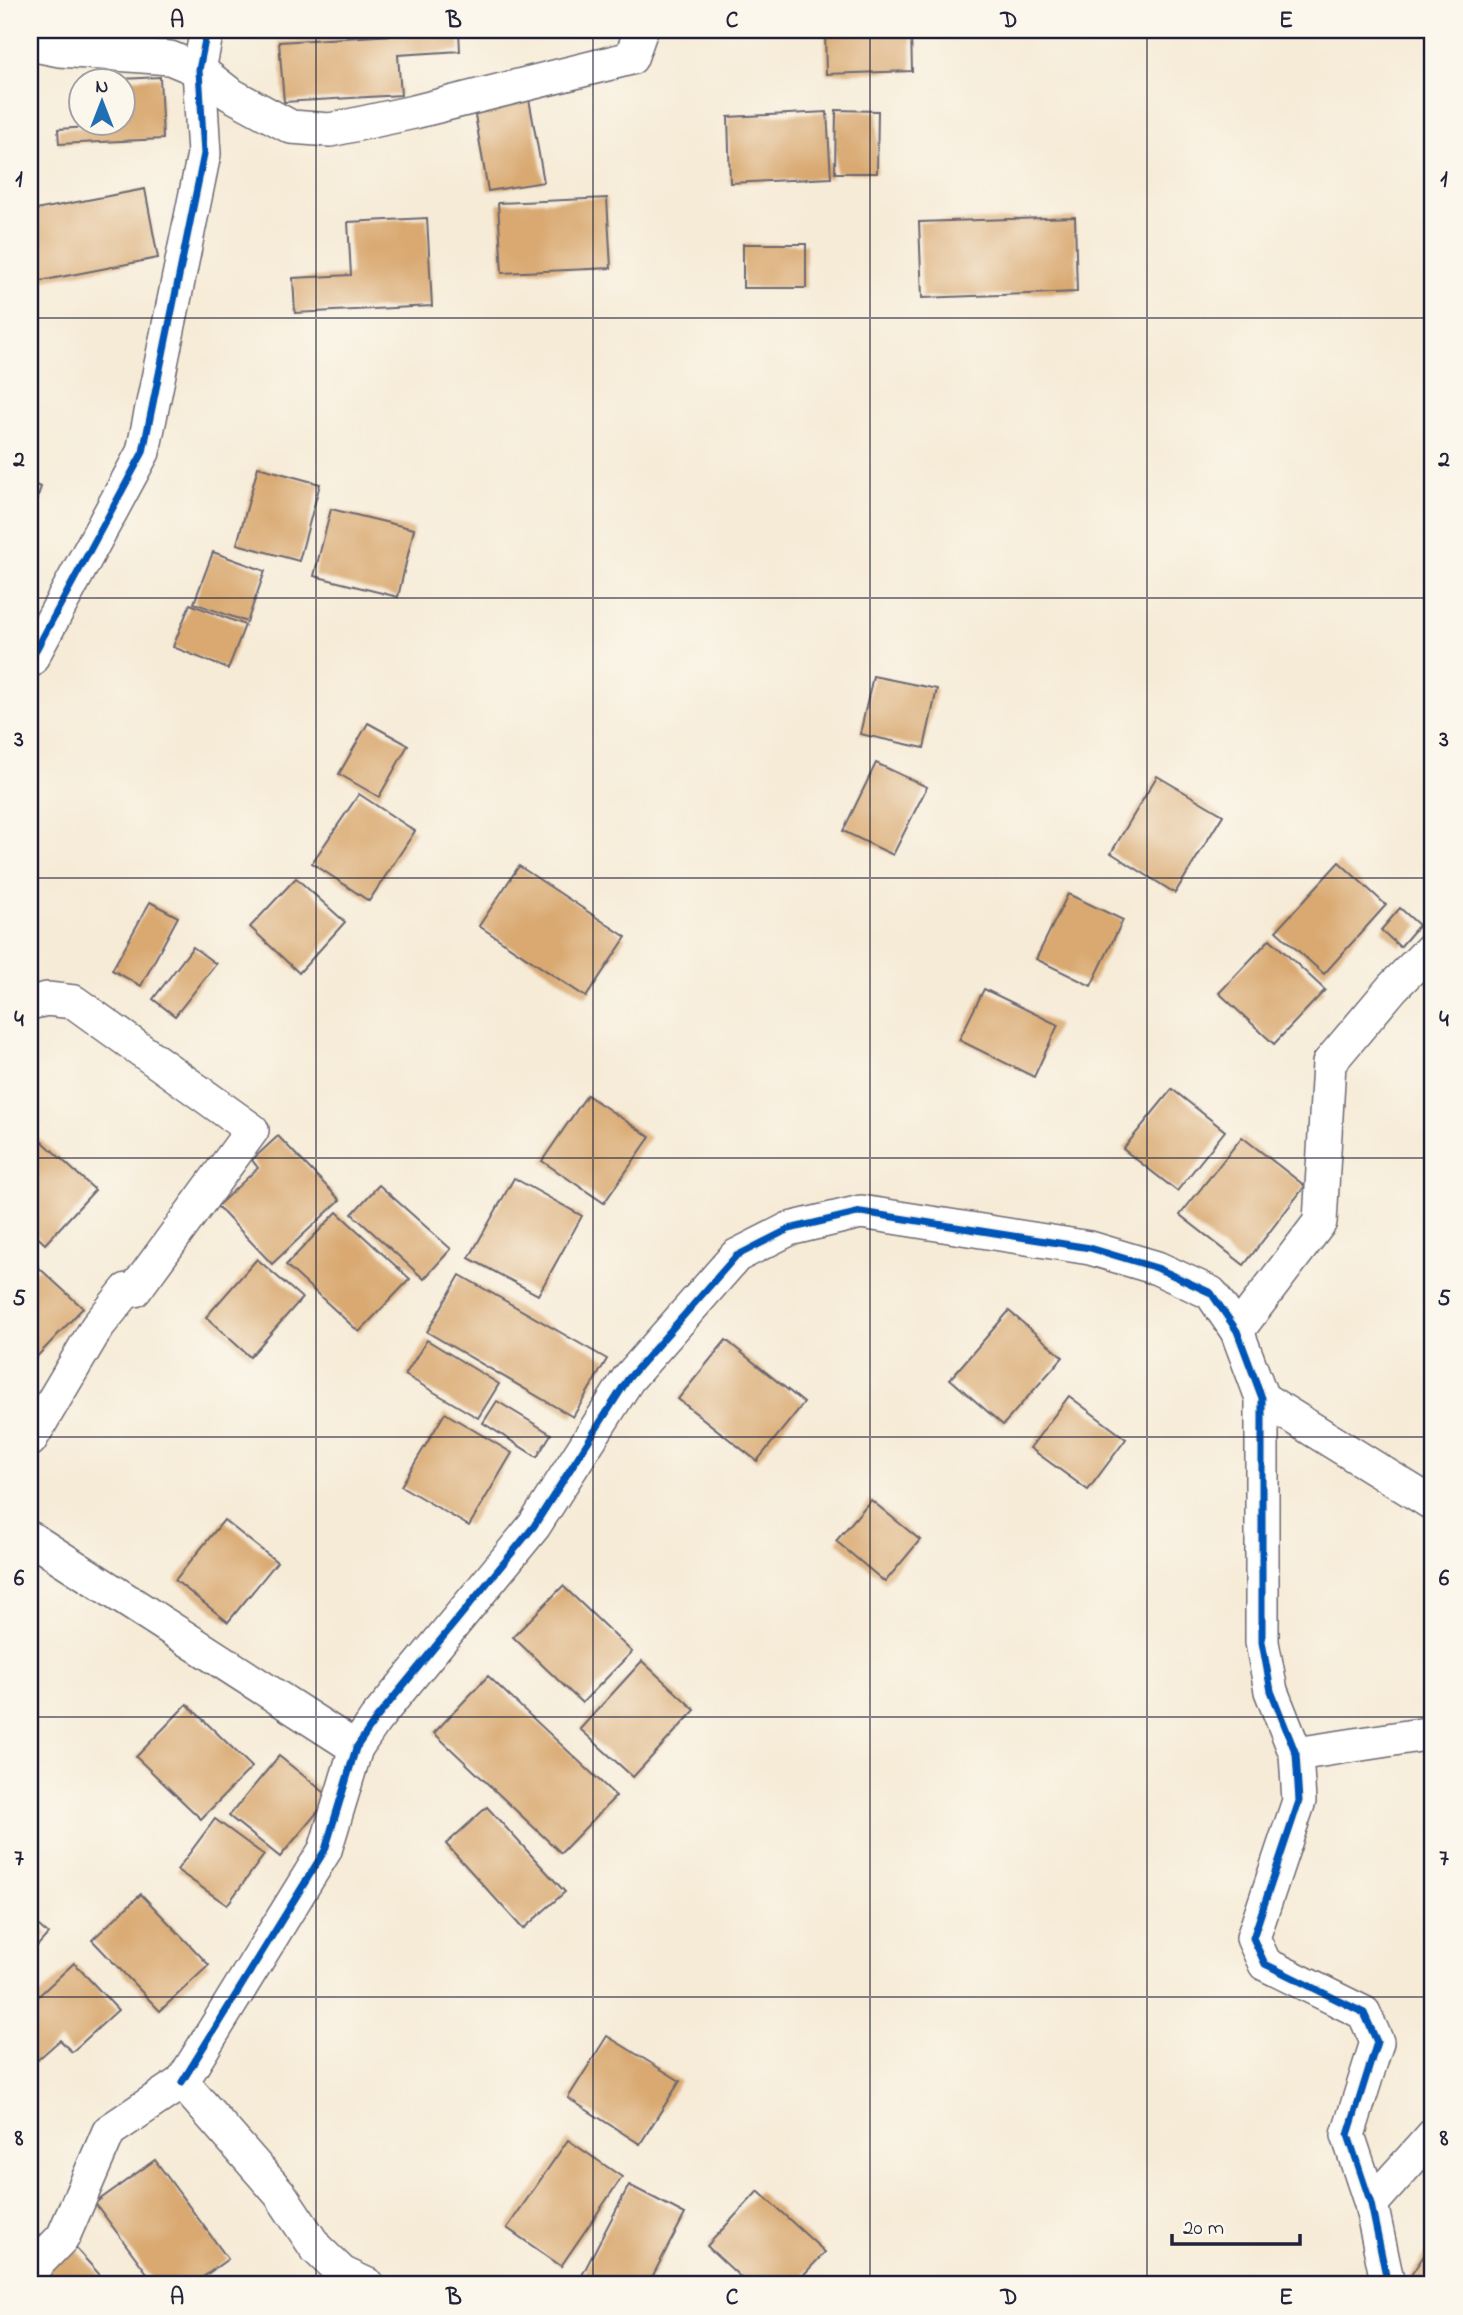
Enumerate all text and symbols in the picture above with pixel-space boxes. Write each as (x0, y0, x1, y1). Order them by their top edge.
text: A (170, 5, 184, 38)
text: B (445, 5, 462, 38)
text: C (726, 5, 739, 38)
text: D (1000, 5, 1017, 38)
text: E (1279, 5, 1293, 38)
north arrow (66, 66, 136, 136)
text: N (96, 74, 109, 101)
text: 1 (15, 164, 23, 197)
text: 1 (1440, 164, 1448, 197)
text: 2 (12, 444, 25, 477)
text: 2 (1437, 444, 1450, 477)
text: 3 (13, 724, 24, 757)
text: 3 (1438, 724, 1449, 757)
text: 4 (14, 1004, 24, 1037)
text: 4 (1439, 1004, 1449, 1037)
text: 5 (12, 1283, 26, 1316)
text: 5 (1437, 1283, 1451, 1316)
text: 6 (14, 1563, 25, 1596)
text: 6 (1439, 1563, 1450, 1596)
text: 7 (14, 1843, 24, 1876)
text: 7 (1439, 1843, 1449, 1876)
text: 8 (14, 2123, 24, 2156)
text: 8 (1439, 2123, 1449, 2156)
scale bar (1172, 2203, 1300, 2247)
text: 20 m (1183, 2214, 1224, 2244)
text: A (170, 2282, 184, 2315)
text: B (445, 2282, 462, 2315)
text: C (726, 2282, 739, 2315)
text: D (1000, 2282, 1017, 2315)
text: E (1279, 2282, 1293, 2315)

